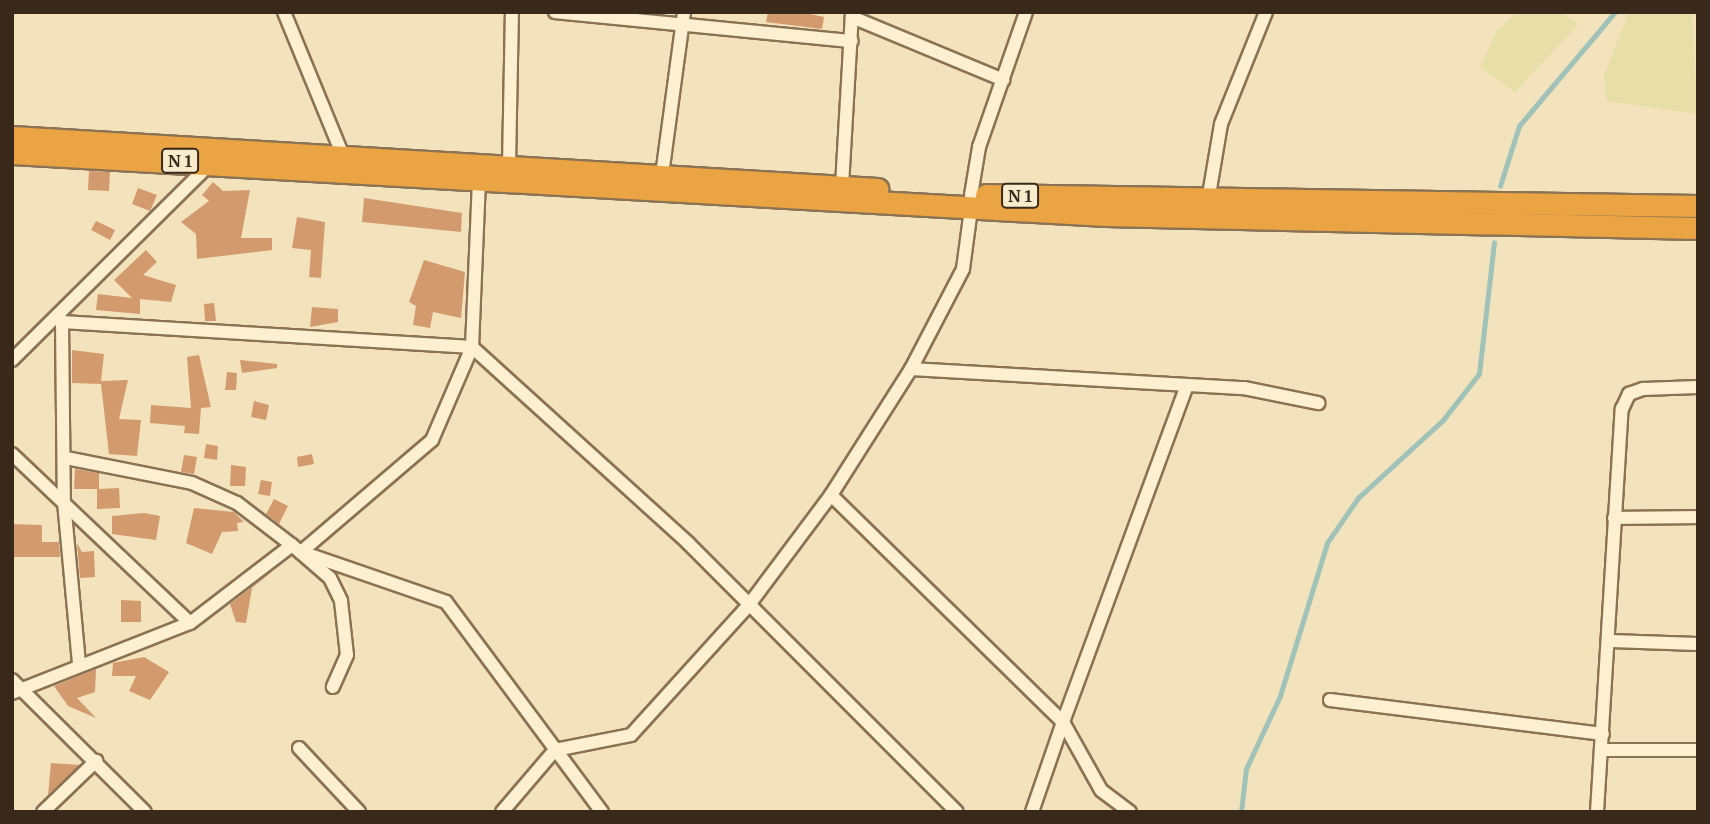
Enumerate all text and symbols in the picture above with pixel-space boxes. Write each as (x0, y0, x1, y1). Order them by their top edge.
road number: N 1 (161, 148, 199, 174)
road number: N 1 (1001, 184, 1039, 208)

